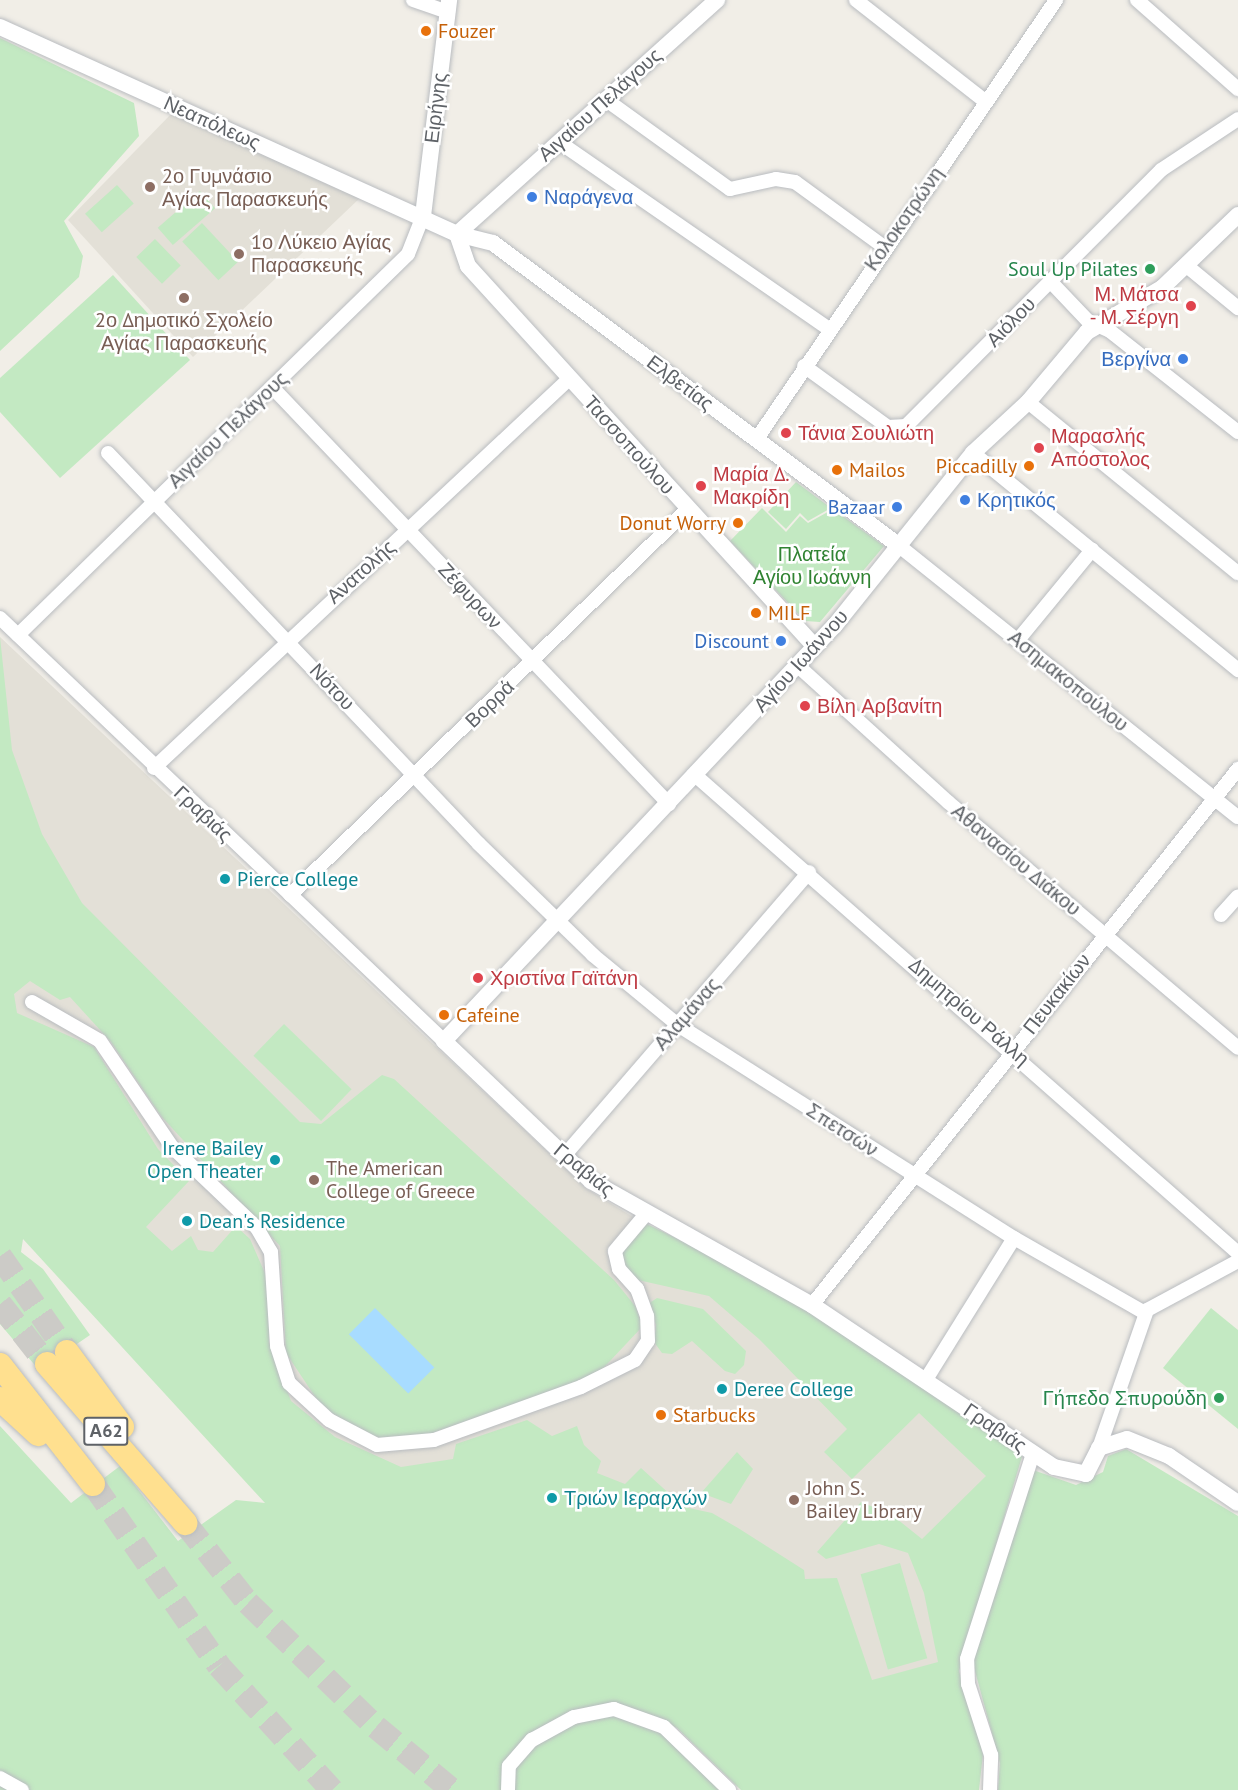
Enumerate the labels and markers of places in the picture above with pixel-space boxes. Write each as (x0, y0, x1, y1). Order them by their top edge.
place label: Fouzer (438, 19, 495, 43)
marker: Fouzer (419, 24, 433, 38)
place label: 2ο Γυμνάσιο Αγίας Παρασκευής (162, 164, 328, 211)
marker: 2ο Γυμνάσιο Αγίας Παρασκευής (143, 180, 157, 194)
place label: Ναράγενα (544, 185, 633, 209)
marker: Ναράγενα (525, 190, 539, 204)
place label: 1ο Λύκειο Αγίας Παρασκευής (251, 231, 391, 278)
marker: 1ο Λύκειο Αγίας Παρασκευής (232, 247, 246, 261)
place label: Soul Up Pilates (1008, 257, 1138, 281)
marker: Soul Up Pilates (1143, 262, 1157, 276)
place label: Μ. Μάτσα - Μ. Σέργη (1086, 282, 1179, 329)
marker: 2ο Δημοτικό Σχολείο Αγίας Παρασκευής (177, 291, 191, 305)
marker: Μ. Μάτσα - Μ. Σέργη (1184, 299, 1198, 313)
place label: 2ο Δημοτικό Σχολείο Αγίας Παρασκευής (95, 308, 273, 355)
place label: Βεργίνα (1101, 347, 1171, 371)
marker: Βεργίνα (1176, 352, 1190, 366)
place label: Τάνια Σουλιώτη (798, 421, 934, 445)
place label: Μαρασλής Απόστολος (1051, 424, 1150, 471)
marker: Τάνια Σουλιώτη (779, 426, 793, 440)
marker: Μαρασλής Απόστολος (1032, 441, 1046, 455)
place label: Piccadilly (936, 454, 1017, 478)
place label: Mailos (849, 458, 905, 482)
marker: Piccadilly (1022, 459, 1036, 473)
place label: Μαρία Δ. Μακρίδη (713, 462, 790, 509)
marker: Mailos (830, 463, 844, 477)
marker: Μαρία Δ. Μακρίδη (694, 479, 708, 493)
place label: Κρητικός (977, 488, 1056, 512)
marker: Κρητικός (958, 493, 972, 507)
place label: Bazaar (828, 495, 885, 519)
marker: Bazaar (890, 500, 904, 514)
place label: Donut Worry (619, 511, 726, 535)
marker: Donut Worry (731, 516, 745, 530)
place label: MILF (768, 601, 810, 625)
marker: MILF (749, 606, 763, 620)
place label: Discount (694, 629, 769, 653)
marker: Discount (774, 634, 788, 648)
place label: Βίλη Αρβανίτη (817, 694, 942, 718)
marker: Βίλη Αρβανίτη (798, 699, 812, 713)
place label: Pierce College (237, 867, 359, 891)
marker: Pierce College (218, 872, 232, 886)
place label: Χριστίνα Γαϊτάνη (490, 966, 638, 990)
marker: Χριστίνα Γαϊτάνη (471, 971, 485, 985)
place label: Cafeine (456, 1003, 520, 1027)
marker: Cafeine (437, 1008, 451, 1022)
place label: Irene Bailey Open Theater (146, 1136, 263, 1183)
marker: Irene Bailey Open Theater (268, 1153, 282, 1167)
place label: The American College of Greece (326, 1156, 475, 1203)
marker: The American College of Greece (307, 1173, 321, 1187)
place label: Dean's Residence (199, 1209, 345, 1233)
marker: Dean's Residence (180, 1214, 194, 1228)
place label: Deree College (734, 1377, 853, 1401)
marker: Deree College (715, 1382, 729, 1396)
place label: Γήπεδο Σπυρούδη (1043, 1386, 1207, 1410)
marker: Γήπεδο Σπυρούδη (1212, 1391, 1226, 1405)
place label: Starbucks (673, 1403, 756, 1427)
marker: Starbucks (654, 1408, 668, 1422)
place label: John S. Bailey Library (806, 1476, 923, 1523)
place label: Τριών Ιεραρχών (564, 1486, 707, 1510)
marker: Τριών Ιεραρχών (545, 1491, 559, 1505)
marker: John S. Bailey Library (787, 1493, 801, 1507)

